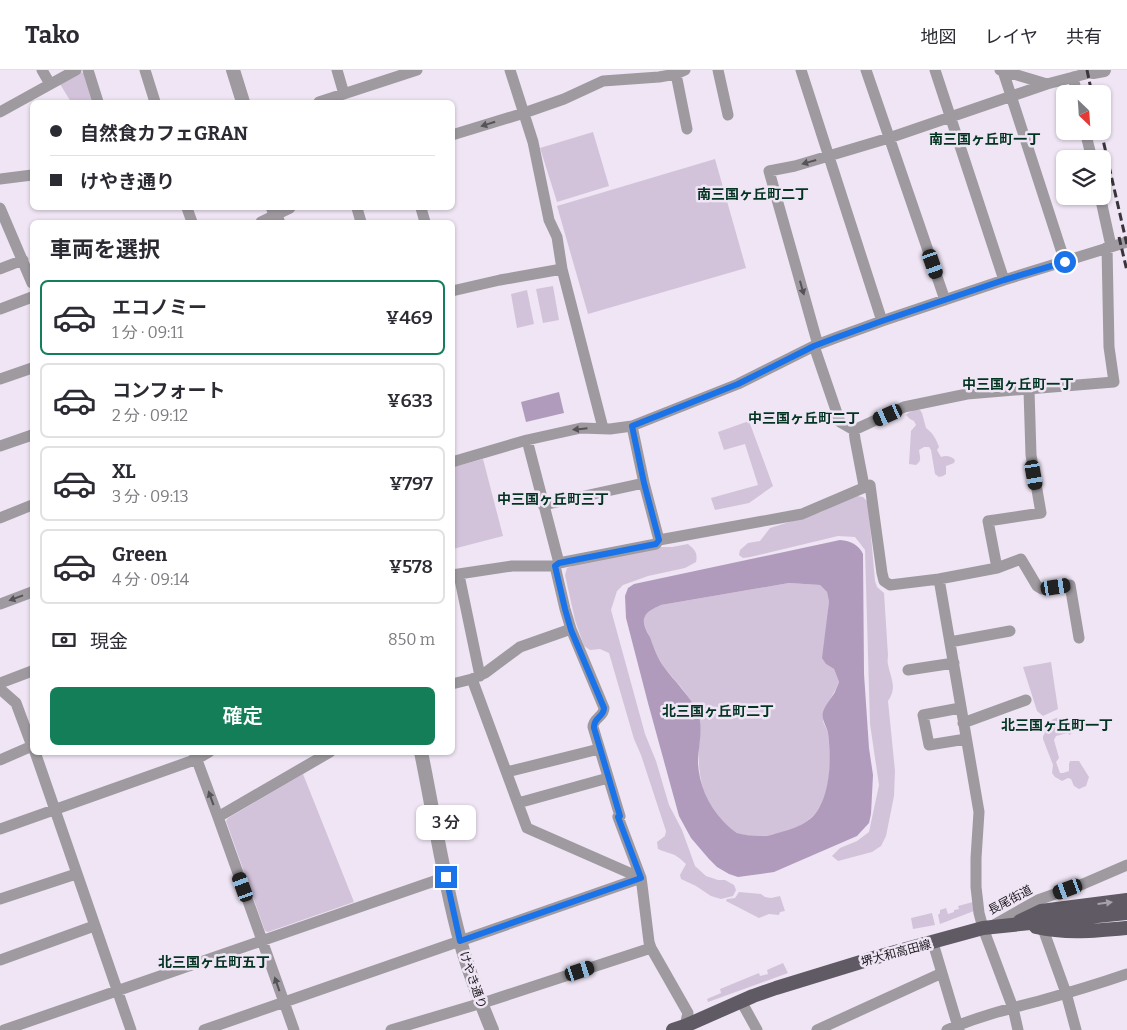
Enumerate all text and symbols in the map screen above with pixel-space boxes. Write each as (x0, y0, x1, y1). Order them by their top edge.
text: Tako (25, 21, 80, 49)
text: 地図 (921, 26, 957, 48)
text: レイヤ (985, 26, 1038, 48)
text: 共有 (1066, 26, 1102, 48)
north arrow (1056, 85, 1111, 140)
map controls (1056, 85, 1111, 205)
one-way arrow (481, 121, 496, 129)
text: 自然食カフェGRAN (80, 122, 248, 145)
district label: 南三国ヶ丘町一丁 (929, 131, 1041, 148)
button: layers (1056, 150, 1111, 205)
one-way arrow (801, 158, 816, 166)
text: けやき通り (80, 170, 175, 193)
district label: 南三国ヶ丘町二丁 (697, 186, 809, 203)
text: 車両を選択 (50, 236, 160, 263)
car (921, 247, 944, 281)
route start (1054, 251, 1076, 273)
one-way arrow (798, 281, 806, 296)
icon: car (52, 295, 97, 340)
text: エコノミー (112, 296, 207, 319)
text: ¥469 (386, 306, 433, 329)
text: 1 分 · 09:11 (112, 323, 183, 342)
district label: 中三国ヶ丘町一丁 (962, 376, 1074, 393)
icon: car (52, 378, 97, 423)
text: コンフォート (112, 379, 225, 402)
text: ¥633 (387, 389, 433, 412)
car (871, 402, 904, 428)
text: 2 分 · 09:12 (112, 406, 188, 425)
district label: 中三国ヶ丘町二丁 (748, 410, 860, 427)
one-way arrow (572, 425, 588, 433)
car (1024, 459, 1043, 491)
text: XL (112, 460, 136, 483)
icon: car (52, 461, 97, 506)
text: ¥797 (389, 472, 433, 495)
text: 3 分 · 09:13 (112, 487, 189, 506)
district label: 中三国ヶ丘町三丁 (497, 491, 609, 508)
text: Green (112, 543, 167, 566)
icon: car (52, 544, 97, 589)
text: ¥578 (389, 555, 433, 578)
text: 4 分 · 09:14 (112, 570, 189, 589)
car (1040, 577, 1071, 597)
one-way arrow (8, 594, 23, 602)
icon: cash (50, 626, 78, 654)
text: 現金 (90, 630, 128, 653)
text: 850 m (388, 630, 435, 649)
button: 確定 (50, 687, 435, 745)
district label: 北三国ヶ丘町二丁 (662, 703, 774, 720)
district label: 北三国ヶ丘町一丁 (1001, 717, 1113, 734)
one-way arrow (207, 790, 215, 805)
callout: 3 分 (416, 804, 476, 840)
text: 3 分 (432, 813, 460, 832)
route end (435, 866, 457, 888)
car (230, 870, 255, 904)
car (1051, 877, 1084, 901)
street label: 長尾街道 (986, 883, 1034, 917)
one-way arrow (1098, 898, 1114, 906)
street label: 堺大和高田線 (859, 937, 933, 969)
street label: けやき通り (457, 949, 489, 1011)
district label: 北三国ヶ丘町五丁 (158, 954, 270, 971)
car (563, 959, 596, 983)
one-way arrow (273, 976, 281, 991)

